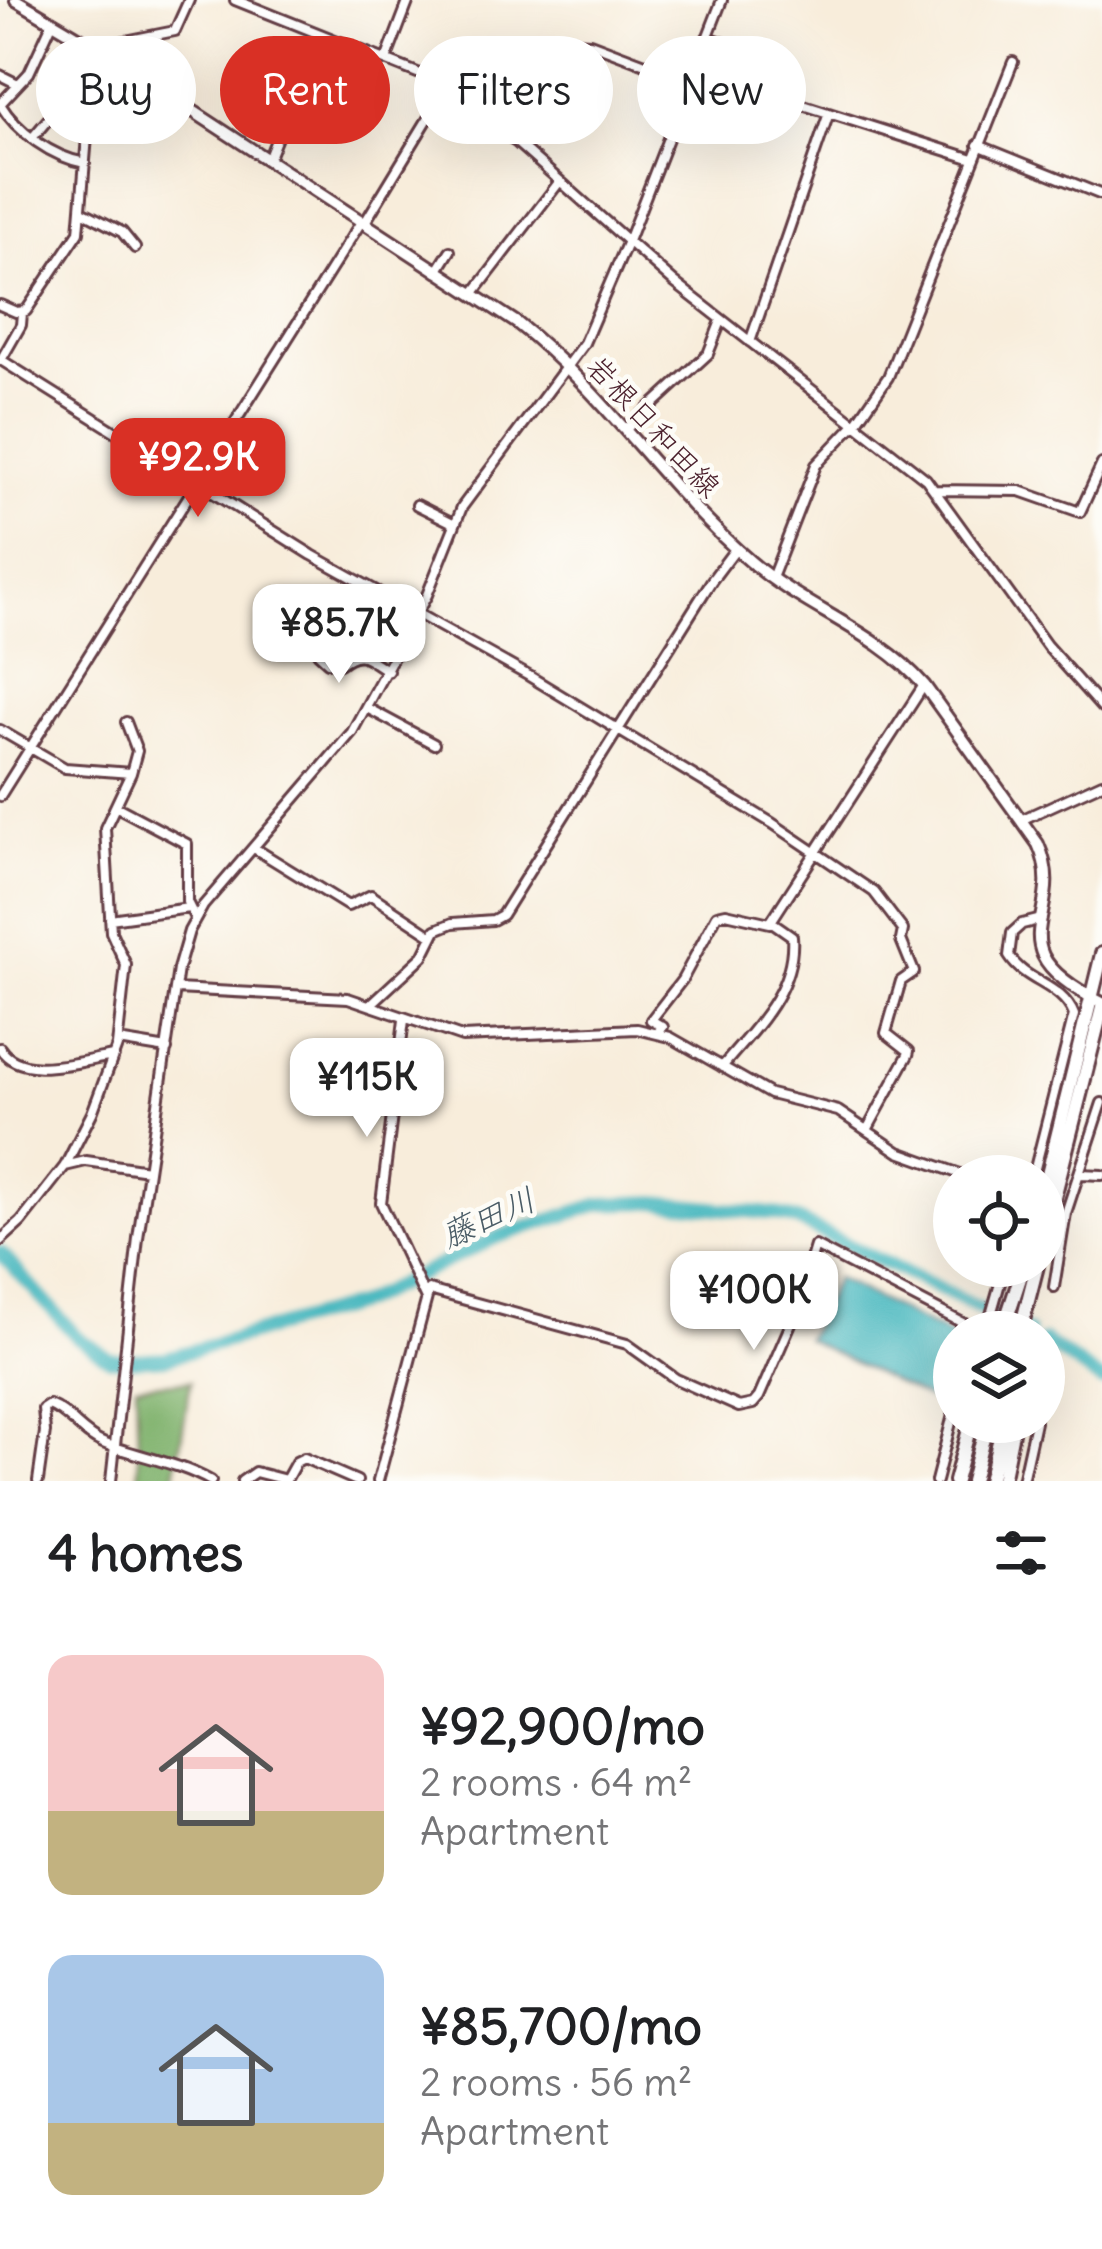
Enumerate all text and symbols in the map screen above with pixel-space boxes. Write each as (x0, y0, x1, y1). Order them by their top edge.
chip: Buy (36, 36, 196, 144)
chip: Rent (220, 36, 390, 144)
chip: Filters (414, 36, 613, 144)
chip: New (637, 36, 806, 144)
street label: 岩根日和田線 (579, 347, 729, 505)
pin: ¥92.9K (100, 418, 296, 520)
text: ¥92.9K (137, 432, 259, 481)
pin: ¥85.7K (241, 584, 437, 686)
text: ¥85.7K (280, 598, 399, 647)
pin: ¥115K (283, 1038, 451, 1140)
text: ¥115K (317, 1052, 417, 1101)
map controls (933, 1155, 1065, 1443)
button: locate (933, 1155, 1065, 1287)
water label: 藤田川 (434, 1178, 542, 1256)
pin: ¥100K (670, 1251, 838, 1353)
text: ¥100K (697, 1265, 811, 1314)
button: layers (933, 1311, 1065, 1443)
icon: filters (988, 1520, 1054, 1586)
text: 4 homes (48, 1521, 243, 1585)
text: ¥92,900/mo (420, 1694, 705, 1758)
icon: home (144, 1703, 288, 1847)
text: 2 rooms · 64 m² (420, 1758, 692, 1807)
text: Apartment (420, 1807, 609, 1856)
text: ¥85,700/mo (420, 1994, 702, 2058)
icon: home (144, 2003, 288, 2147)
text: 2 rooms · 56 m² (420, 2058, 692, 2107)
text: Apartment (420, 2107, 609, 2156)

